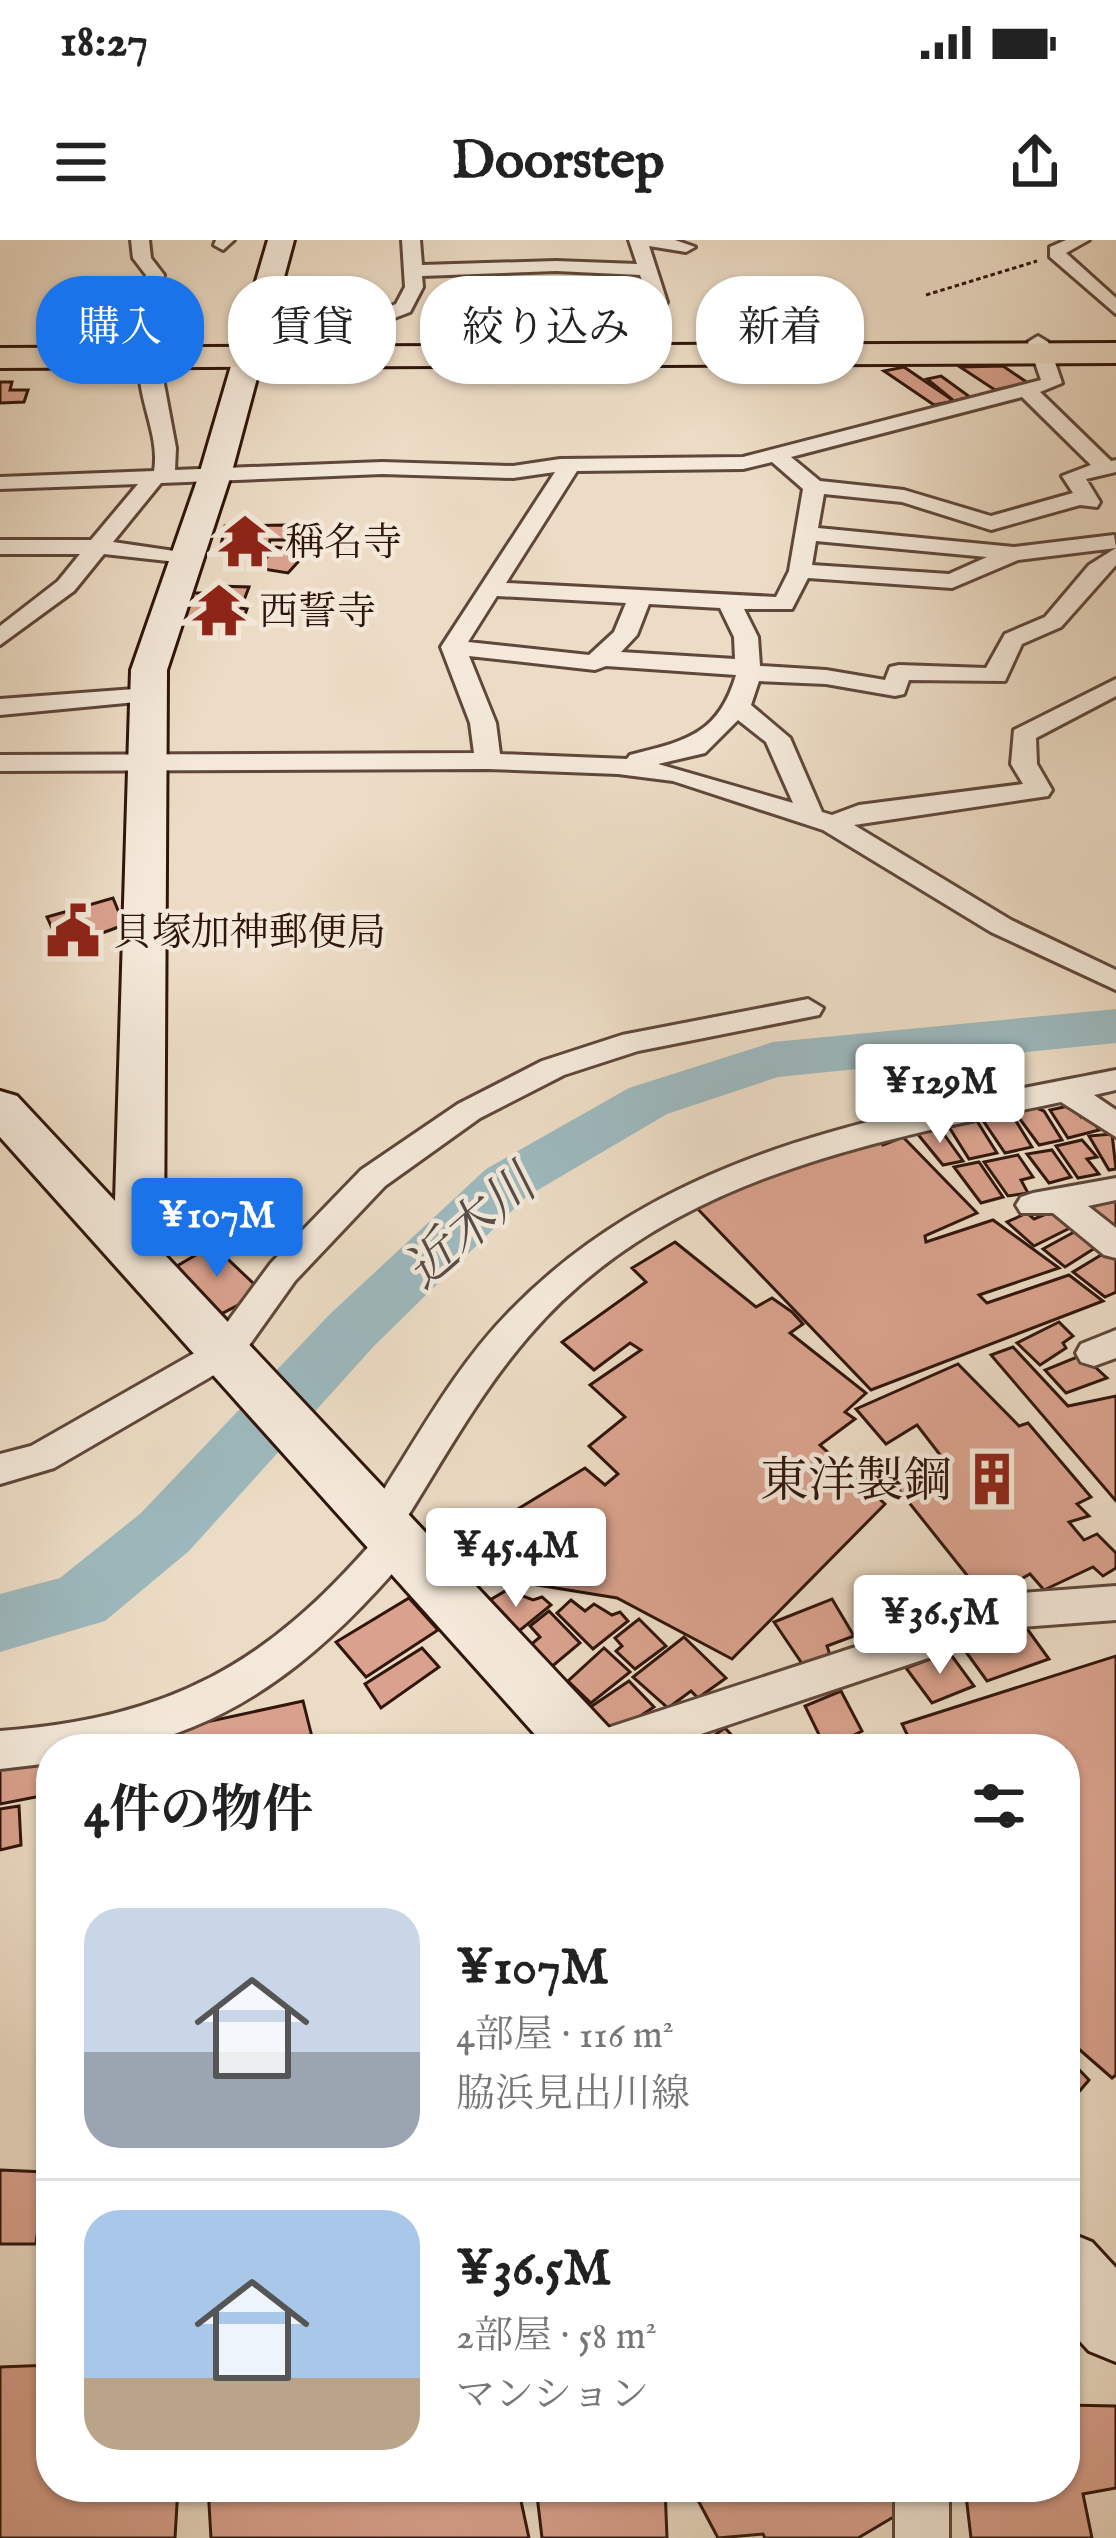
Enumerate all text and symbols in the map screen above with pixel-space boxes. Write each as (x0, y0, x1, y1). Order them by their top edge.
text: 18:27 (60, 14, 148, 71)
text: Doorstep (452, 128, 664, 197)
icon: menu (48, 129, 114, 195)
icon: share (1002, 129, 1068, 195)
chip: 購入 (36, 276, 204, 384)
chip: 賃貸 (228, 276, 396, 384)
chip: 絞り込み (420, 276, 672, 384)
chip: 新着 (696, 276, 864, 384)
temple icon: 稱名寺 (216, 512, 274, 570)
place label: 稱名寺 (285, 520, 402, 569)
temple icon: 西誓寺 (190, 581, 248, 639)
place label: 西誓寺 (259, 589, 376, 638)
public building icon: 貝塚加神郵便局 (44, 902, 102, 960)
place label: 貝塚加神郵便局 (113, 910, 386, 959)
pin: ¥129M (856, 1044, 1024, 1146)
text: ¥129M (883, 1058, 997, 1107)
water label: 近木川 (393, 1151, 555, 1304)
pin: ¥107M (133, 1178, 301, 1280)
text: ¥107M (159, 1192, 275, 1241)
building icon: 東洋製鋼 (963, 1450, 1021, 1508)
place label: 東洋製鋼 (760, 1453, 952, 1513)
pin: ¥45.4M (418, 1508, 614, 1610)
text: ¥45.4M (453, 1522, 579, 1571)
pin: ¥36.5M (842, 1575, 1038, 1677)
text: ¥36.5M (881, 1589, 999, 1638)
icon: filters (966, 1773, 1032, 1839)
text: 4件の物件 (84, 1780, 313, 1845)
text: ¥107M (456, 1937, 609, 2002)
icon: home (180, 1956, 324, 2100)
text: 4部屋 · 116 m² (456, 2012, 674, 2061)
text: 脇浜見出川線 (456, 2071, 690, 2120)
text: ¥36.5M (456, 2238, 611, 2303)
icon: home (180, 2258, 324, 2402)
text: 2部屋 · 58 m² (456, 2313, 657, 2362)
text: マンション (456, 2372, 649, 2421)

